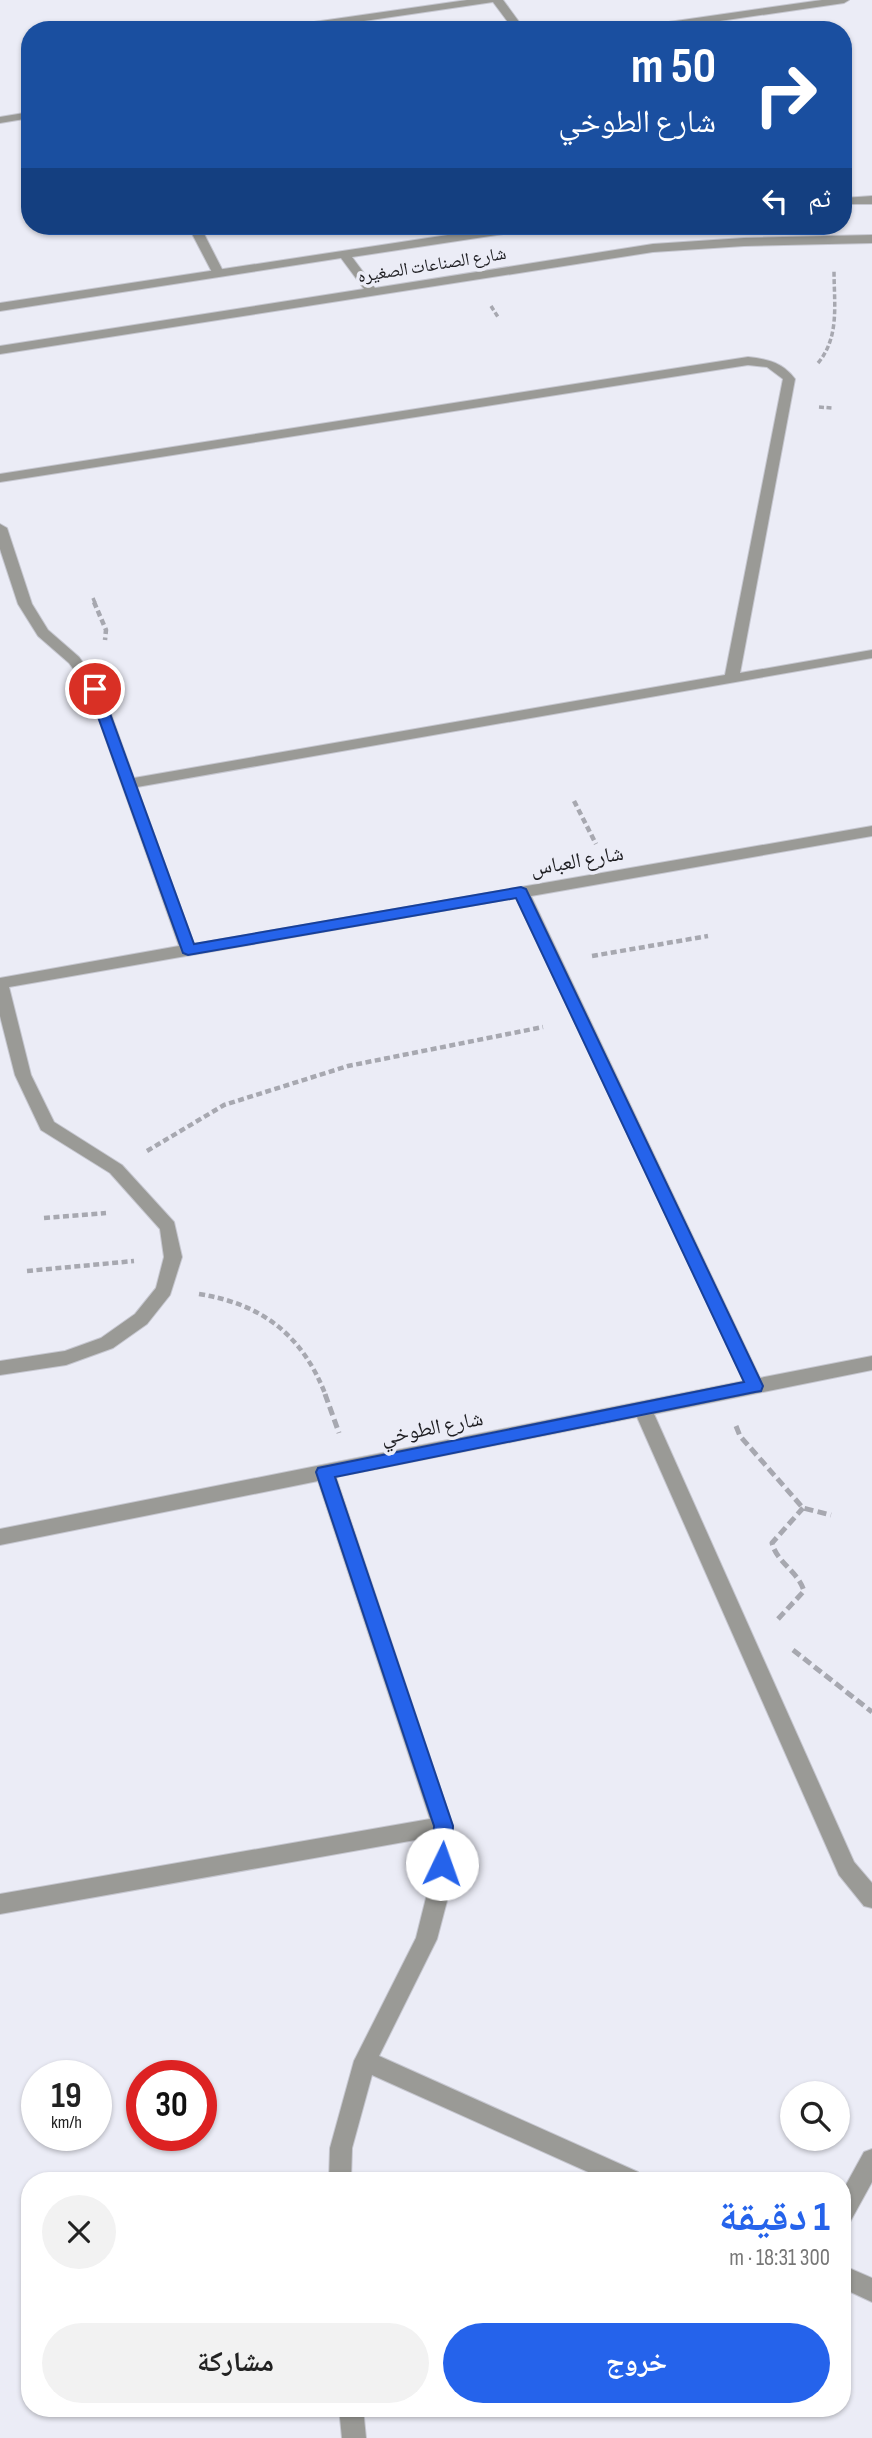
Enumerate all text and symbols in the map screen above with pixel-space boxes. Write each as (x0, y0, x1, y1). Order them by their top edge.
text: 50 m (631, 38, 716, 97)
icon: right (740, 49, 831, 140)
text: شارع الطوخي (558, 103, 716, 142)
icon: left (756, 182, 794, 220)
text: ثم (808, 184, 831, 215)
street label: شارع الصناعات الصغيره (356, 243, 508, 287)
pin (65, 659, 125, 719)
icon: arrive (76, 670, 114, 708)
street label: شارع العباس (528, 841, 626, 881)
street label: شارع الطوخي (379, 1406, 486, 1453)
position arrow (405, 1827, 479, 1901)
speed limit sign: 30 (126, 2060, 217, 2151)
text: 19 (51, 2075, 82, 2118)
map controls (780, 2081, 850, 2151)
button: search (780, 2081, 850, 2151)
text: km/h (51, 2112, 82, 2133)
text: 1 دقيقة (719, 2192, 830, 2243)
button: close (42, 2195, 116, 2269)
text: 300 m · 18:31 (729, 2244, 830, 2272)
button: مشاركة (42, 2323, 429, 2403)
button: خروج (443, 2323, 830, 2403)

